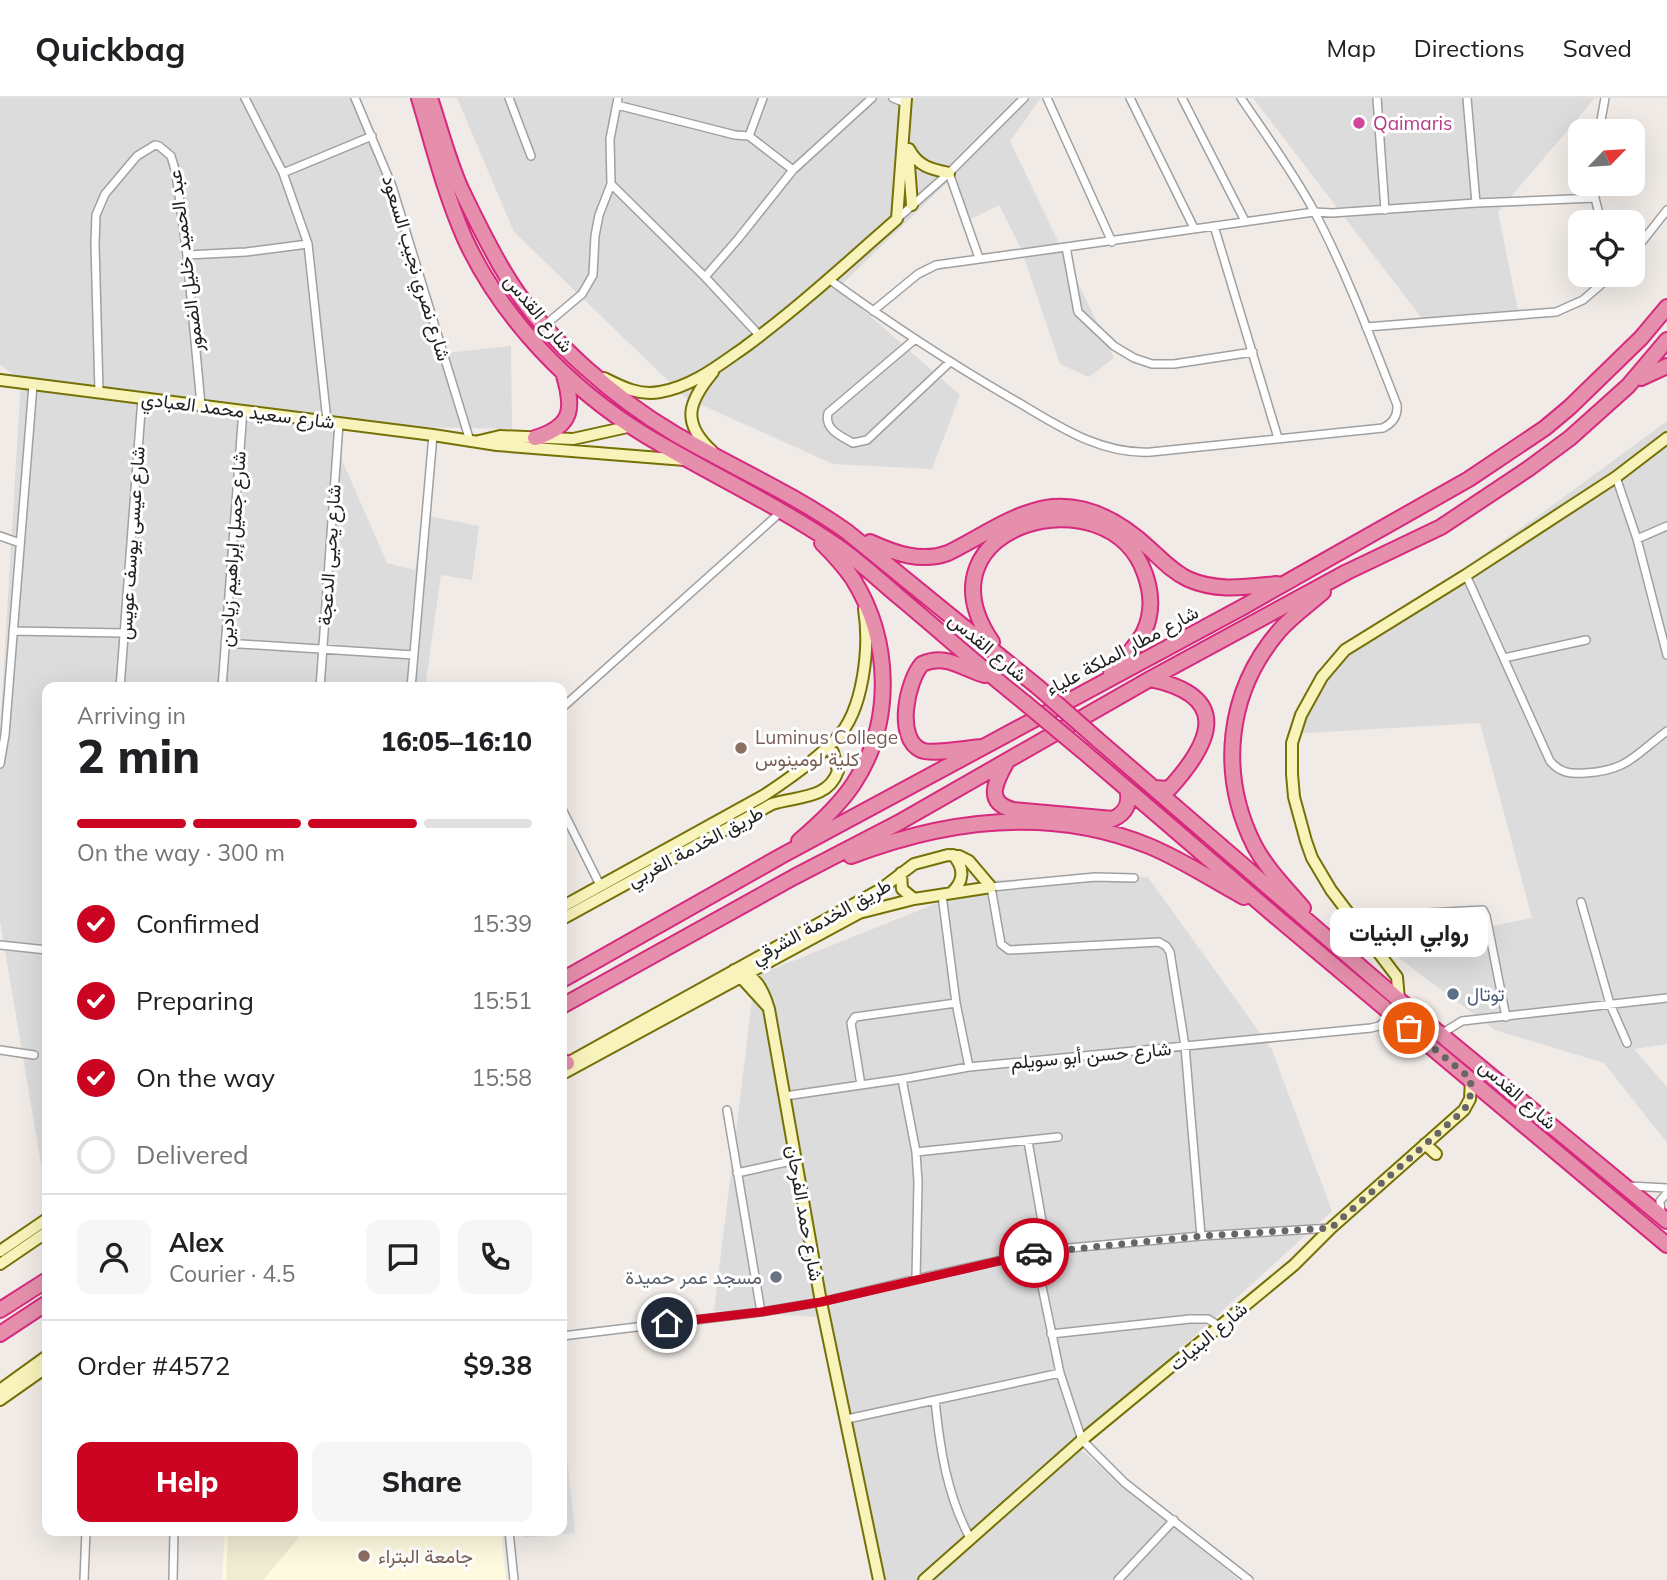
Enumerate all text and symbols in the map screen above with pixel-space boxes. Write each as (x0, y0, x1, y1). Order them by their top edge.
text: Quickbag (35, 28, 186, 69)
text: Map (1326, 33, 1376, 63)
text: Directions (1414, 33, 1525, 63)
text: Saved (1563, 33, 1632, 63)
place label: Qaimaris (1373, 111, 1453, 135)
marker: Qaimaris (1351, 115, 1367, 131)
north arrow (1568, 119, 1645, 196)
map controls (1568, 119, 1645, 287)
street label: عبد الحميد خليل الضمور (162, 169, 208, 354)
street label: شارع نصري نجيب السعود (374, 172, 457, 365)
button: locate (1568, 210, 1645, 287)
street label: شارع القدس (498, 269, 579, 358)
street label: شارع سعيد محمد العبادي (139, 386, 336, 438)
street label: شارع عيسى يوسف عويس (112, 445, 151, 641)
street label: شارع جميل إبراهيم زيادين (213, 450, 252, 648)
street label: شارع يحيى الدعجة (312, 484, 347, 627)
street label: شارع مطار الملكة علياء (1042, 600, 1203, 701)
street label: شارع القدس (943, 607, 1032, 688)
text: Arriving in (77, 701, 186, 730)
text: 16:05–16:10 (381, 725, 532, 758)
place label: Luminus College كلية لومينوس (755, 725, 898, 771)
text: 2 min (77, 727, 200, 785)
marker: Luminus College كلية لومينوس (733, 740, 749, 756)
street label: طريق الخدمة الغربي (623, 800, 769, 895)
text: On the way · 300 m (77, 838, 285, 867)
street label: طريق الخدمة الشرقي (747, 873, 897, 973)
icon: check (77, 905, 115, 943)
text: Confirmed (136, 907, 260, 940)
text: 15:39 (472, 909, 532, 938)
callout: روابي البنيات (1330, 909, 1488, 958)
text: روابي البنيات (1349, 918, 1469, 947)
icon: check (77, 982, 115, 1020)
place label: توتال (1467, 982, 1505, 1006)
text: Preparing (136, 984, 254, 1017)
text: 15:51 (472, 986, 532, 1015)
marker: توتال (1445, 986, 1461, 1002)
pin (1379, 998, 1439, 1058)
icon: bag (1390, 1009, 1428, 1047)
street label: شارع حسن أبو سويلم (1010, 1036, 1173, 1075)
street label: شارع القدس (1474, 1054, 1562, 1135)
icon: check (77, 1059, 115, 1097)
text: On the way (136, 1061, 275, 1094)
text: 15:58 (472, 1063, 532, 1092)
text: Delivered (136, 1138, 249, 1171)
street label: شارع حمد الفرحان (780, 1143, 829, 1283)
courier (999, 1218, 1069, 1288)
button: person (77, 1220, 151, 1294)
button: chat (366, 1220, 440, 1294)
button: phone (458, 1220, 532, 1294)
text: Alex (169, 1226, 224, 1259)
icon: car (1015, 1234, 1053, 1272)
text: Courier · 4.5 (169, 1259, 295, 1288)
place label: مسجد عمر حميدة (625, 1265, 762, 1289)
marker: مسجد عمر حميدة (768, 1269, 784, 1285)
pin (637, 1293, 697, 1353)
street label: شارع البنيات (1164, 1296, 1253, 1376)
icon: home (648, 1304, 686, 1342)
text: Order #4572 (77, 1349, 230, 1382)
text: $9.38 (463, 1349, 532, 1382)
button: Help (77, 1442, 298, 1522)
button: Share (312, 1442, 532, 1522)
place label: جامعة البتراء (378, 1544, 473, 1568)
marker: جامعة البتراء (356, 1548, 372, 1564)

